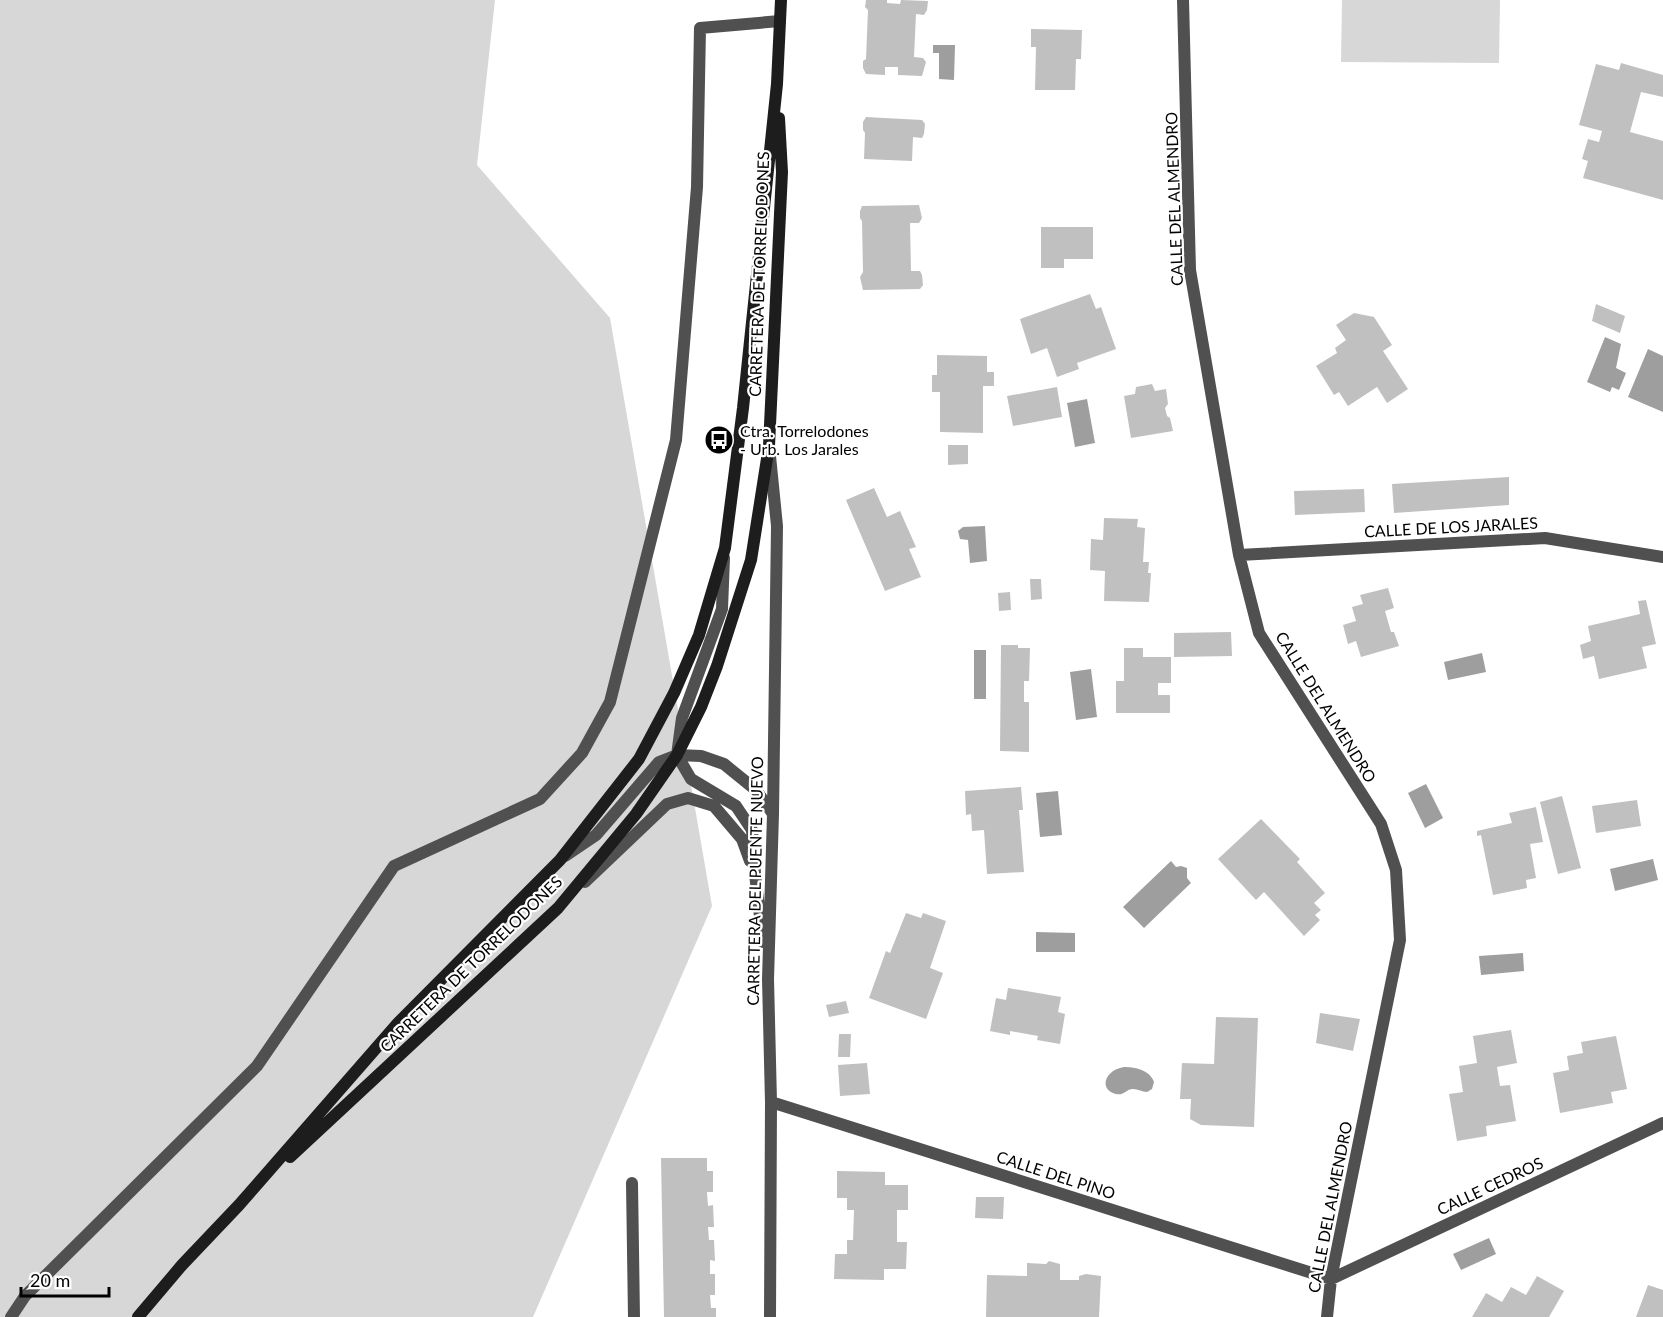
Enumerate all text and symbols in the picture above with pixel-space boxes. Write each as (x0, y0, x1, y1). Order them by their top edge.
street label: CALLE DEL ALMENDRO (1161, 111, 1186, 286)
street label: CARRETERA DE TORRELODONES (745, 151, 772, 397)
place label: Ctra. Torrelodones - Urb. Los Jarales (740, 421, 869, 458)
bus stop icon: Ctra. Torrelodones - Urb. Los Jarales (703, 424, 735, 456)
street label: CALLE DE LOS JARALES (1364, 512, 1538, 541)
street label: CALLE DEL ALMENDRO (1272, 628, 1381, 786)
street label: CARRETERA DEL PUENTE NUEVO (743, 756, 766, 1006)
street label: CARRETERA DE TORRELODONES (376, 872, 566, 1056)
street label: CALLE DEL ALMENDRO (1304, 1119, 1355, 1294)
street label: CALLE DEL PINO (994, 1146, 1118, 1203)
street label: CALLE CEDROS (1434, 1153, 1546, 1218)
scale bar (21, 1260, 110, 1298)
text: 20 m (30, 1269, 70, 1291)

